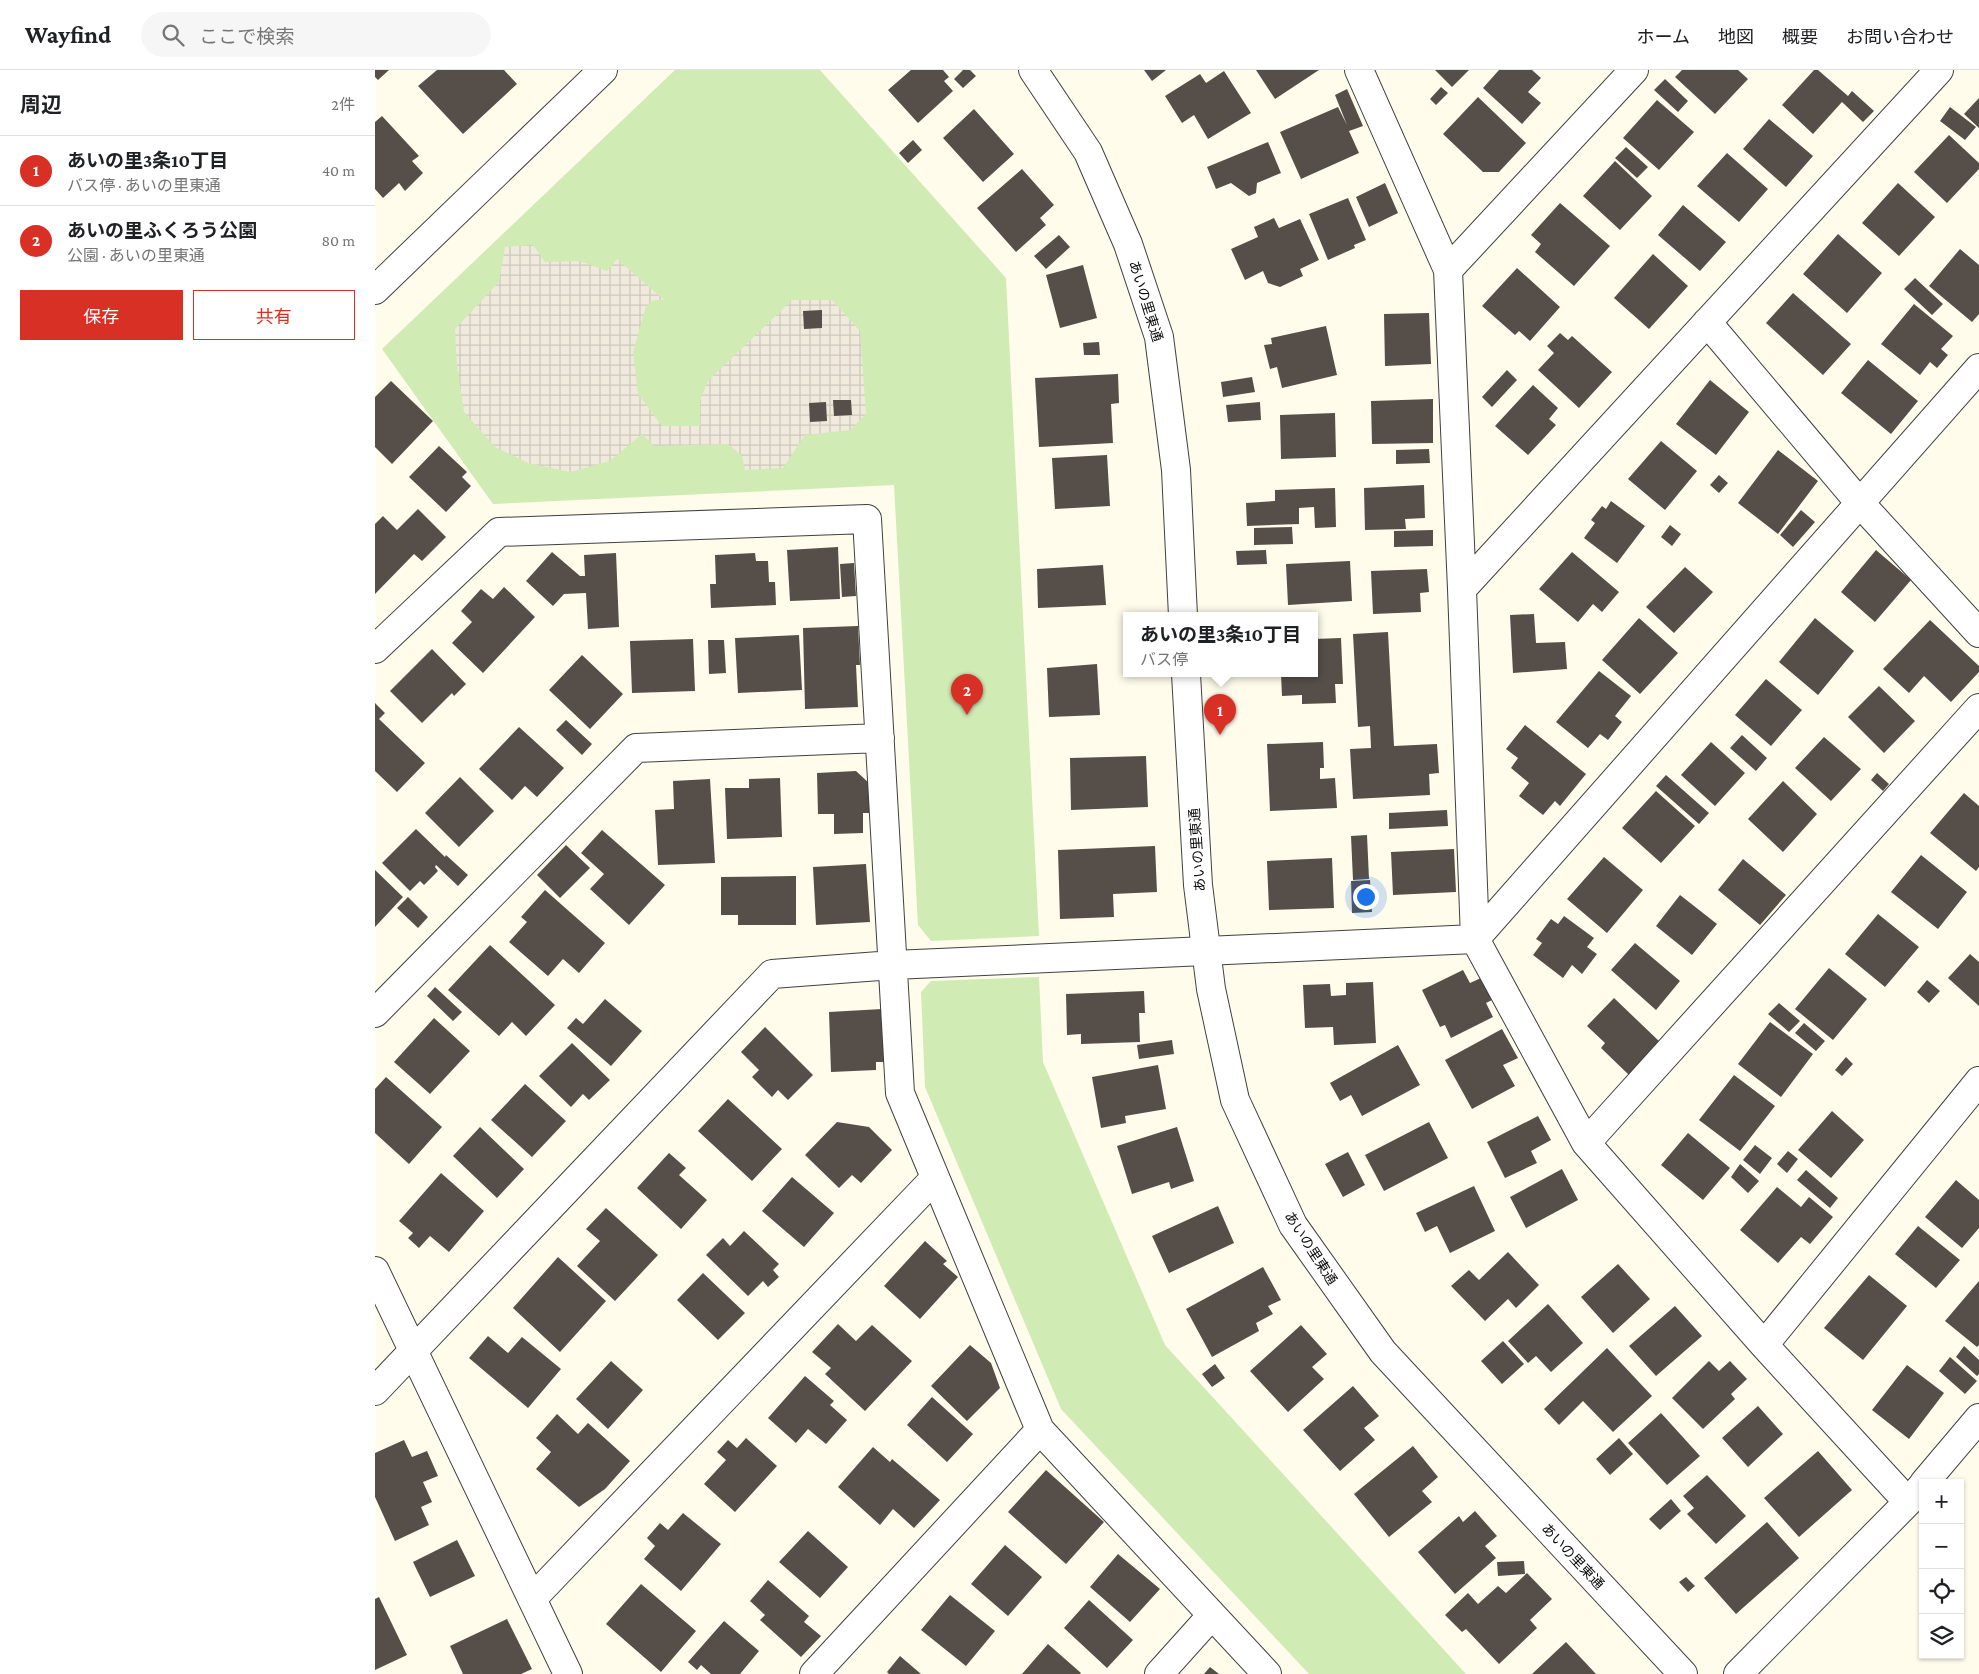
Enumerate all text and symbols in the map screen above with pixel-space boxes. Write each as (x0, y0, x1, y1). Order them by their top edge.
search box (141, 12, 491, 57)
text: Wayfind (25, 21, 111, 48)
icon: search (159, 21, 187, 49)
text: ここで検索 (199, 26, 294, 47)
text: ホーム (1637, 27, 1690, 47)
text: 地図 (1718, 27, 1754, 47)
text: 概要 (1782, 27, 1818, 47)
text: お問い合わせ (1846, 27, 1954, 47)
text: 周辺 (20, 93, 62, 117)
text: 2件 (331, 96, 355, 113)
text: あいの里3条10丁目 (67, 150, 228, 171)
text: 1 (33, 162, 39, 179)
text: 40 m (322, 162, 355, 179)
text: バス停 · あいの里東通 (67, 177, 221, 194)
text: あいの里ふくろう公園 (67, 220, 257, 241)
text: 2 (32, 232, 40, 249)
text: 80 m (321, 232, 355, 249)
text: 公園 · あいの里東通 (67, 247, 205, 264)
street label: あいの里東通 (1126, 258, 1166, 344)
button: 保存 (20, 290, 183, 340)
button: 共有 (193, 290, 355, 340)
popup (1123, 612, 1318, 677)
text: あいの里3条10丁目 (1140, 624, 1301, 645)
text: バス停 (1140, 651, 1188, 668)
pin: 2 (951, 674, 983, 715)
pin: 1 (1204, 694, 1236, 735)
street label: あいの里東通 (1186, 808, 1208, 892)
your location (1353, 884, 1379, 910)
street label: あいの里東通 (1281, 1208, 1341, 1288)
map controls (1919, 1479, 1964, 1659)
button: + (1919, 1479, 1964, 1524)
street label: あいの里東通 (1539, 1520, 1607, 1592)
button: − (1919, 1524, 1964, 1569)
button: locate (1919, 1569, 1964, 1614)
button: layers (1919, 1614, 1964, 1659)

